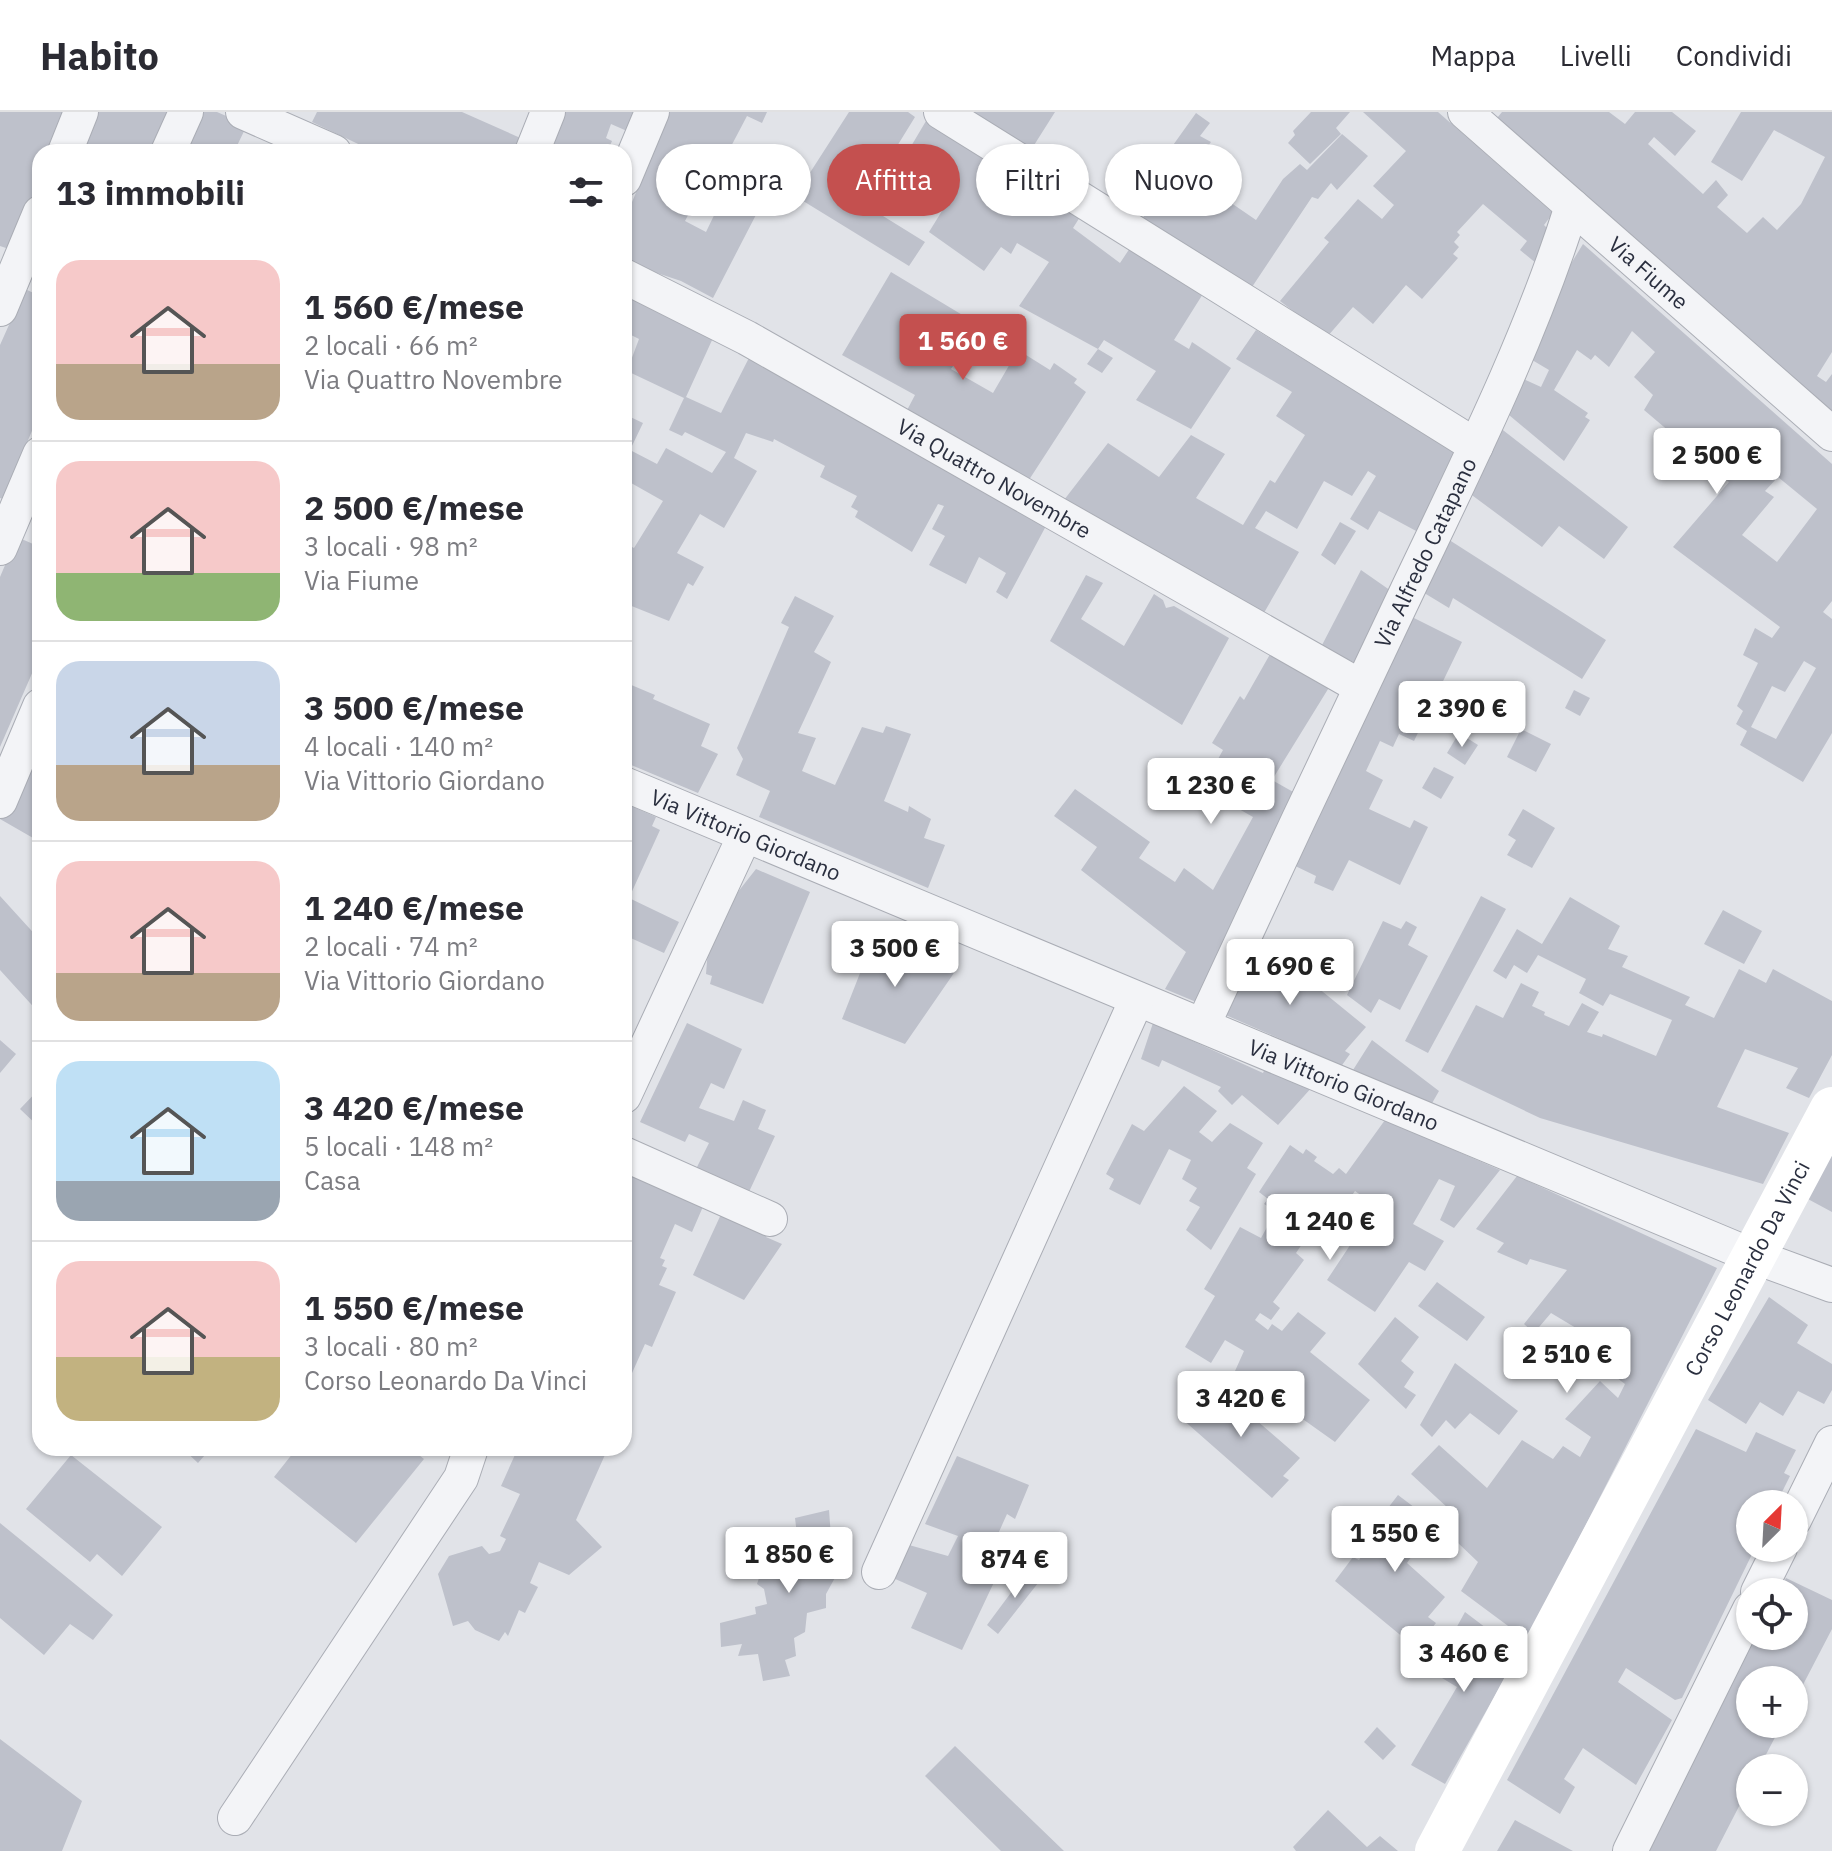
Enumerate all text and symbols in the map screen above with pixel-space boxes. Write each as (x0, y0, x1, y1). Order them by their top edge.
text: Habito (40, 31, 159, 80)
text: Mappa (1431, 37, 1516, 74)
text: Livelli (1560, 37, 1632, 74)
text: Condividi (1676, 37, 1792, 74)
chip: Compra (656, 144, 811, 216)
chip: Affitta (827, 144, 960, 216)
chip: Filtri (976, 144, 1089, 216)
chip: Nuovo (1105, 144, 1242, 216)
text: 13 immobili (56, 170, 245, 214)
icon: filters (564, 170, 608, 214)
street label: Via Fiume (1603, 229, 1695, 316)
text: 1 560 €/mese (304, 284, 524, 328)
icon: home (120, 292, 216, 388)
pin: 1 560 € (889, 314, 1037, 382)
text: 1 560 € (918, 323, 1008, 357)
text: 2 locali · 66 m² (304, 328, 478, 362)
text: Via Quattro Novembre (304, 362, 563, 396)
street label: Via Quattro Novembre (892, 411, 1097, 545)
pin: 2 500 € (1643, 428, 1791, 496)
text: 2 500 € (1672, 437, 1762, 471)
street label: Via Alfredo Catapano (1367, 453, 1483, 652)
text: 2 500 €/mese (304, 485, 524, 529)
icon: home (120, 493, 216, 589)
text: 3 locali · 98 m² (304, 529, 478, 563)
text: Via Fiume (304, 563, 419, 597)
pin: 2 390 € (1388, 681, 1536, 749)
text: 3 500 €/mese (304, 685, 524, 729)
text: 2 390 € (1417, 690, 1507, 724)
icon: home (120, 693, 216, 789)
text: 4 locali · 140 m² (304, 729, 493, 763)
pin: 1 230 € (1137, 758, 1285, 826)
text: Via Vittorio Giordano (304, 763, 545, 797)
text: 1 230 € (1166, 767, 1256, 801)
street label: Via Vittorio Giordano (646, 782, 846, 887)
text: 1 240 €/mese (304, 885, 524, 929)
icon: home (120, 893, 216, 989)
pin: 3 500 € (821, 921, 969, 989)
text: 2 locali · 74 m² (304, 929, 478, 963)
text: 3 500 € (850, 930, 940, 964)
pin: 1 690 € (1216, 939, 1364, 1007)
text: 1 690 € (1245, 948, 1335, 982)
text: Via Vittorio Giordano (304, 963, 545, 997)
street label: Via Vittorio Giordano (1244, 1032, 1443, 1137)
text: 3 420 €/mese (304, 1085, 524, 1129)
icon: home (120, 1093, 216, 1189)
text: 5 locali · 148 m² (304, 1129, 493, 1163)
street label: Corso Leonardo Da Vinci (1678, 1156, 1816, 1381)
text: Casa (304, 1163, 361, 1197)
pin: 1 240 € (1256, 1194, 1404, 1262)
text: 1 240 € (1285, 1203, 1375, 1237)
text: 1 550 €/mese (304, 1285, 524, 1329)
icon: home (120, 1293, 216, 1389)
pin: 2 510 € (1493, 1327, 1641, 1395)
text: 3 locali · 80 m² (304, 1329, 478, 1363)
text: 2 510 € (1522, 1336, 1612, 1370)
text: Corso Leonardo Da Vinci (304, 1363, 587, 1397)
pin: 3 420 € (1167, 1371, 1315, 1439)
text: 3 420 € (1196, 1380, 1286, 1414)
north arrow (1736, 1490, 1808, 1562)
map controls (1736, 1490, 1808, 1826)
pin: 1 550 € (1321, 1506, 1469, 1574)
text: 1 550 € (1350, 1515, 1440, 1549)
pin: 1 850 € (715, 1527, 863, 1595)
pin: 874 € (959, 1532, 1071, 1600)
text: 1 850 € (744, 1536, 834, 1570)
text: 874 € (980, 1541, 1050, 1575)
button: locate (1736, 1578, 1808, 1650)
pin: 3 460 € (1390, 1626, 1538, 1694)
text: 3 460 € (1419, 1635, 1509, 1669)
button: + (1736, 1666, 1808, 1738)
button: − (1736, 1754, 1808, 1826)

